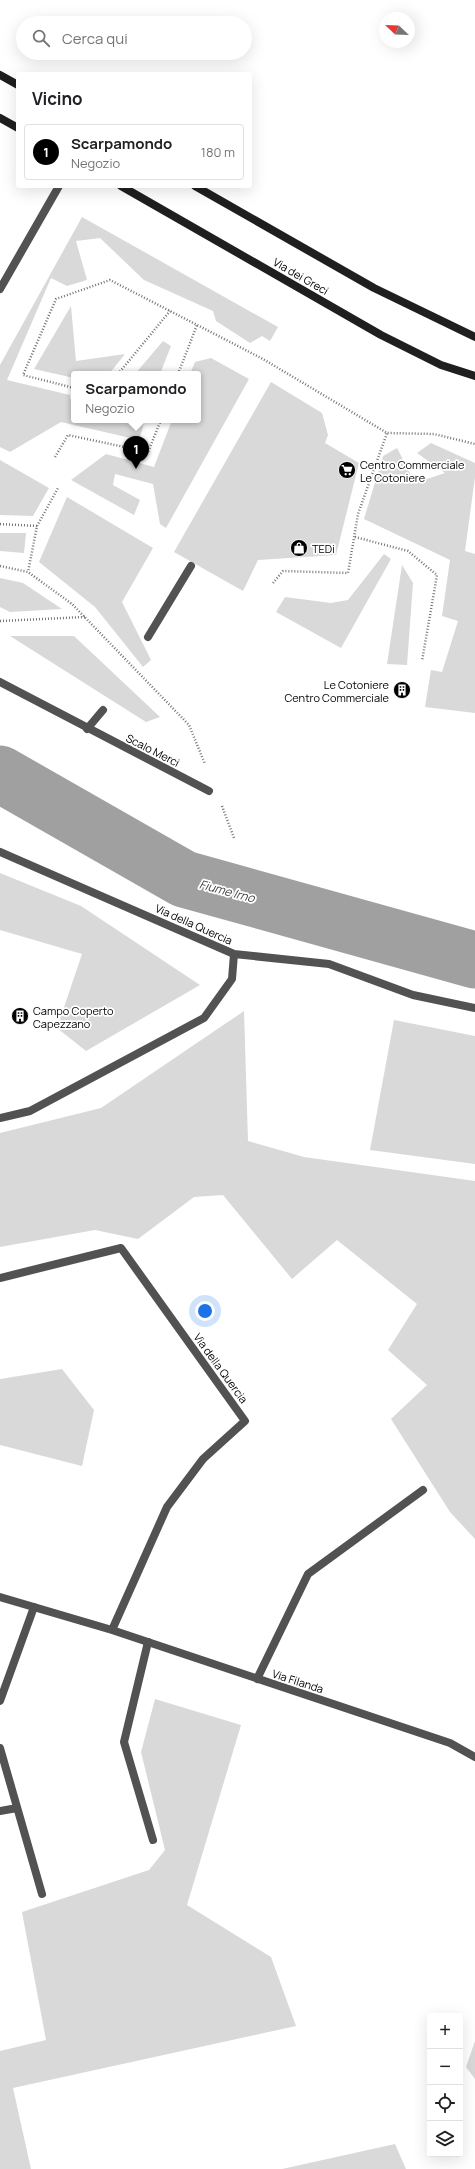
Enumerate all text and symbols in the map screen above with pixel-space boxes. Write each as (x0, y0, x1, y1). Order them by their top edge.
north arrow (379, 12, 415, 48)
search box (16, 16, 252, 60)
icon: search (30, 27, 52, 49)
text: Cerca qui (62, 28, 128, 49)
text: Vicino (32, 87, 83, 110)
text: Scarpamondo (71, 133, 172, 154)
text: 1 (43, 143, 49, 161)
text: 180 m (201, 143, 235, 161)
text: Negozio (71, 154, 120, 172)
street label: Via dei Greci (271, 254, 331, 298)
popup (71, 371, 201, 423)
text: Scarpamondo (85, 378, 187, 399)
text: Negozio (85, 399, 135, 417)
pin: 1 (123, 436, 149, 469)
place label: Centro Commerciale Le Cotoniere (360, 457, 465, 485)
supermarket icon: Centro Commerciale Le Cotoniere (337, 460, 357, 480)
shop icon: TEDi (289, 538, 309, 558)
place label: TEDi (312, 541, 335, 556)
place label: Le Cotoniere Centro Commerciale (284, 677, 390, 705)
building icon: Le Cotoniere Centro Commerciale (392, 680, 412, 700)
street label: Scalo Merci (124, 730, 182, 770)
water label: Fiume Irno (197, 875, 258, 907)
street label: Via della Quercia (153, 900, 235, 948)
place label: Campo Coperto Capezzano (33, 1003, 114, 1031)
building icon: Campo Coperto Capezzano (10, 1006, 30, 1026)
your location (195, 1301, 215, 1321)
street label: Via della Quercia (191, 1330, 251, 1406)
street label: Via Filanda (270, 1666, 326, 1696)
map controls (427, 2013, 463, 2157)
button: + (427, 2013, 463, 2049)
button: − (427, 2049, 463, 2085)
button: locate (427, 2085, 463, 2121)
button: layers (427, 2121, 463, 2157)

